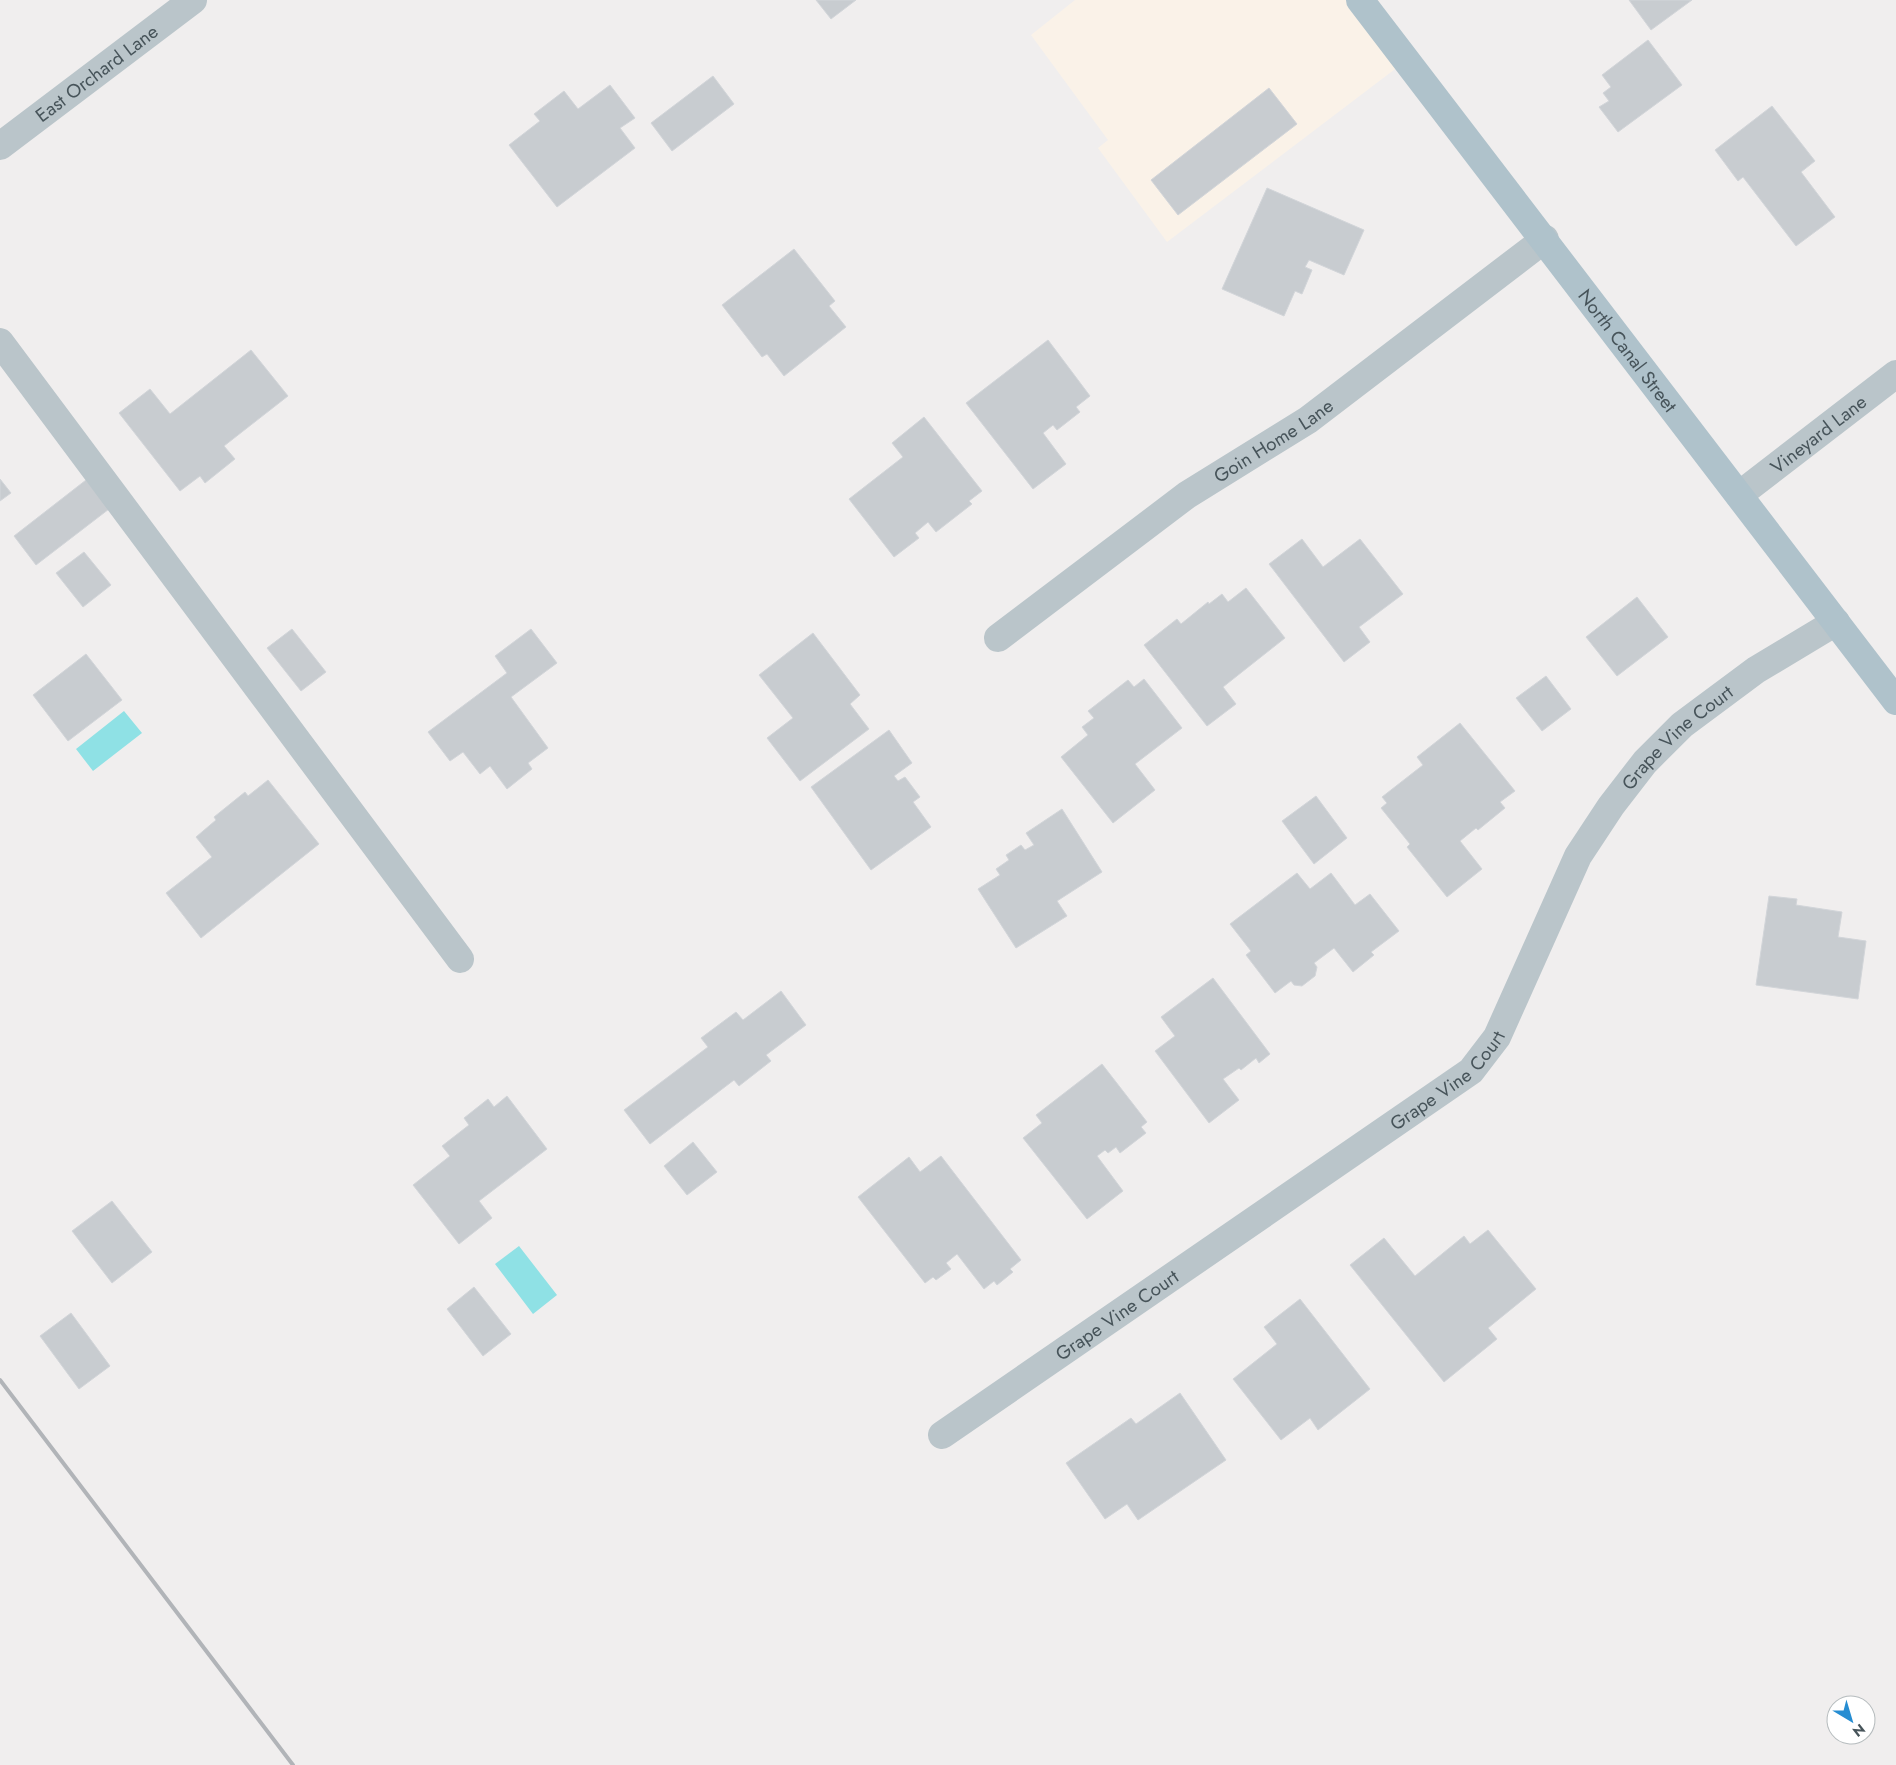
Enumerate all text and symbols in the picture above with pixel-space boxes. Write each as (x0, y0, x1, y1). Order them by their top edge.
street label: East Orchard Lane (30, 18, 164, 129)
street label: North Canal Street (1572, 283, 1684, 418)
street label: Vineyard Lane (1765, 388, 1872, 480)
street label: Goin Home Lane (1208, 392, 1339, 489)
street label: Grape Vine Court (1615, 678, 1739, 796)
street label: Grape Vine Court (1384, 1027, 1512, 1137)
street label: Grape Vine Court (1050, 1263, 1184, 1367)
north arrow (1826, 1695, 1876, 1745)
text: N (1848, 1719, 1870, 1742)

